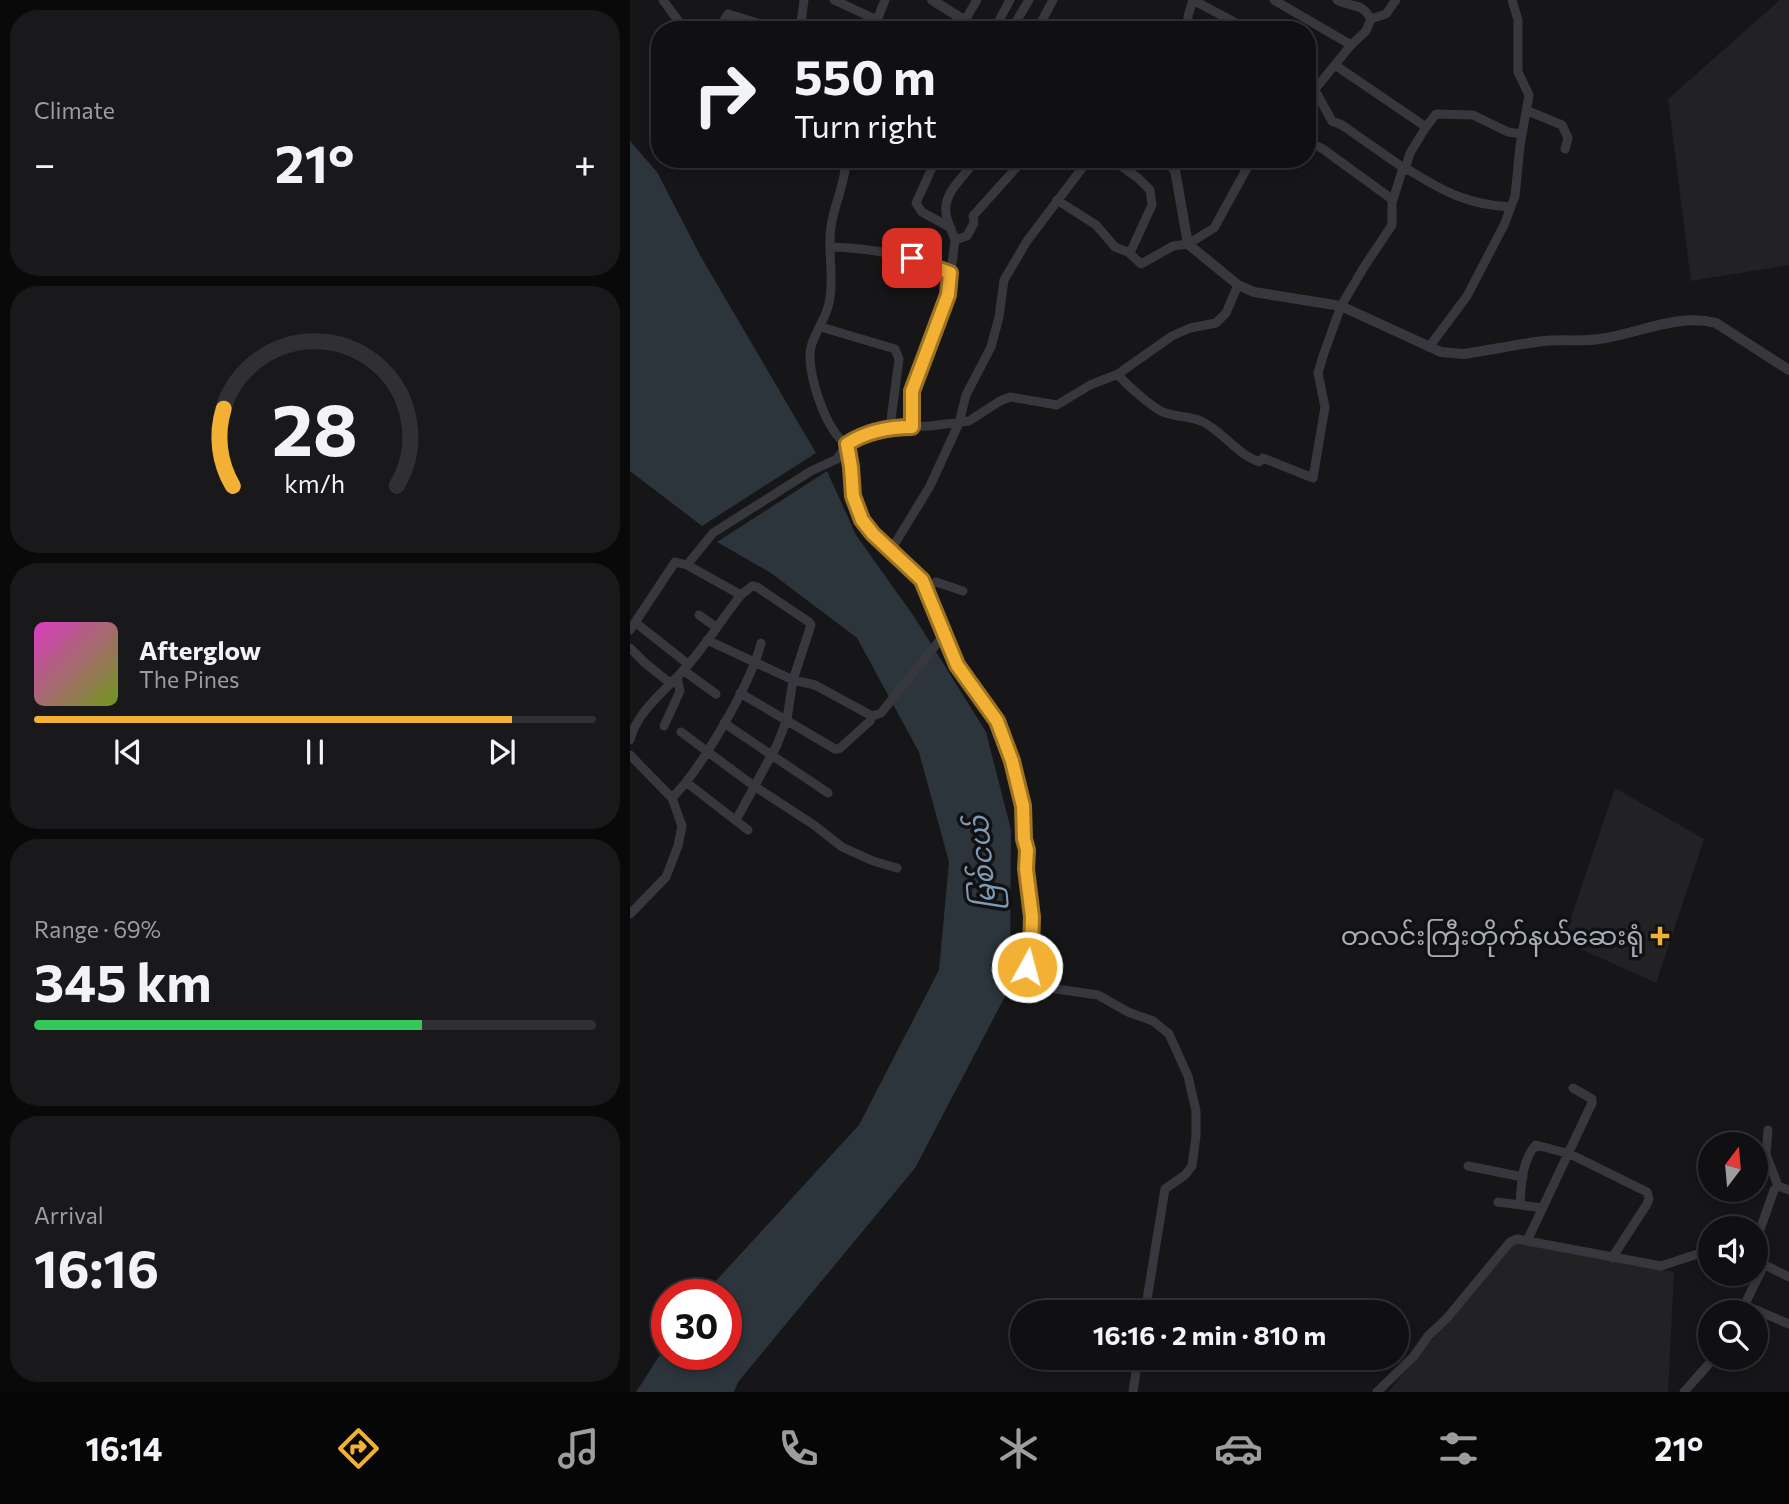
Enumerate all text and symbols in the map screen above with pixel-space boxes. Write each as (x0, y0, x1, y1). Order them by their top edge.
text: 550 m (794, 45, 936, 105)
icon: right (679, 49, 770, 140)
text: Climate (34, 96, 115, 124)
text: Turn right (794, 105, 937, 145)
text: 21° (275, 130, 354, 194)
text: − (34, 139, 56, 186)
text: + (574, 139, 596, 186)
pin (882, 228, 942, 288)
icon: arrive (893, 239, 931, 277)
text: 28 (272, 382, 358, 471)
text: km/h (285, 467, 345, 497)
text: Afterglow (139, 634, 261, 665)
text: The Pines (139, 665, 240, 693)
icon: previous (109, 733, 147, 771)
icon: pause (296, 733, 334, 771)
icon: next (483, 733, 521, 771)
water label: မြစ်ငယ် (959, 811, 1010, 911)
text: Range · 69% (34, 915, 161, 943)
place label: တလင်းကြီးတိုက်နယ်ဆေးရုံ (1341, 919, 1644, 957)
marker: တလင်းကြီးတိုက်နယ်ဆေးရုံ (1650, 926, 1670, 946)
position arrow (990, 930, 1064, 1004)
text: 345 km (34, 949, 212, 1013)
north arrow (1698, 1132, 1768, 1202)
map controls (1698, 1132, 1768, 1370)
text: Arrival (34, 1201, 104, 1229)
button: sound (1698, 1216, 1768, 1286)
text: 16:16 (34, 1235, 159, 1299)
speed limit sign: 30 (651, 1279, 742, 1370)
button: search (1698, 1300, 1768, 1370)
text: 16:16 · 2 min · 810 m (1093, 1319, 1326, 1350)
icon: directions (334, 1424, 383, 1473)
icon: music (554, 1424, 603, 1473)
icon: phone (774, 1424, 823, 1473)
icon: climate (994, 1424, 1043, 1473)
icon: car (1214, 1424, 1263, 1473)
icon: filters (1434, 1424, 1483, 1473)
text: 16:14 (86, 1428, 162, 1468)
text: 21° (1654, 1428, 1703, 1468)

